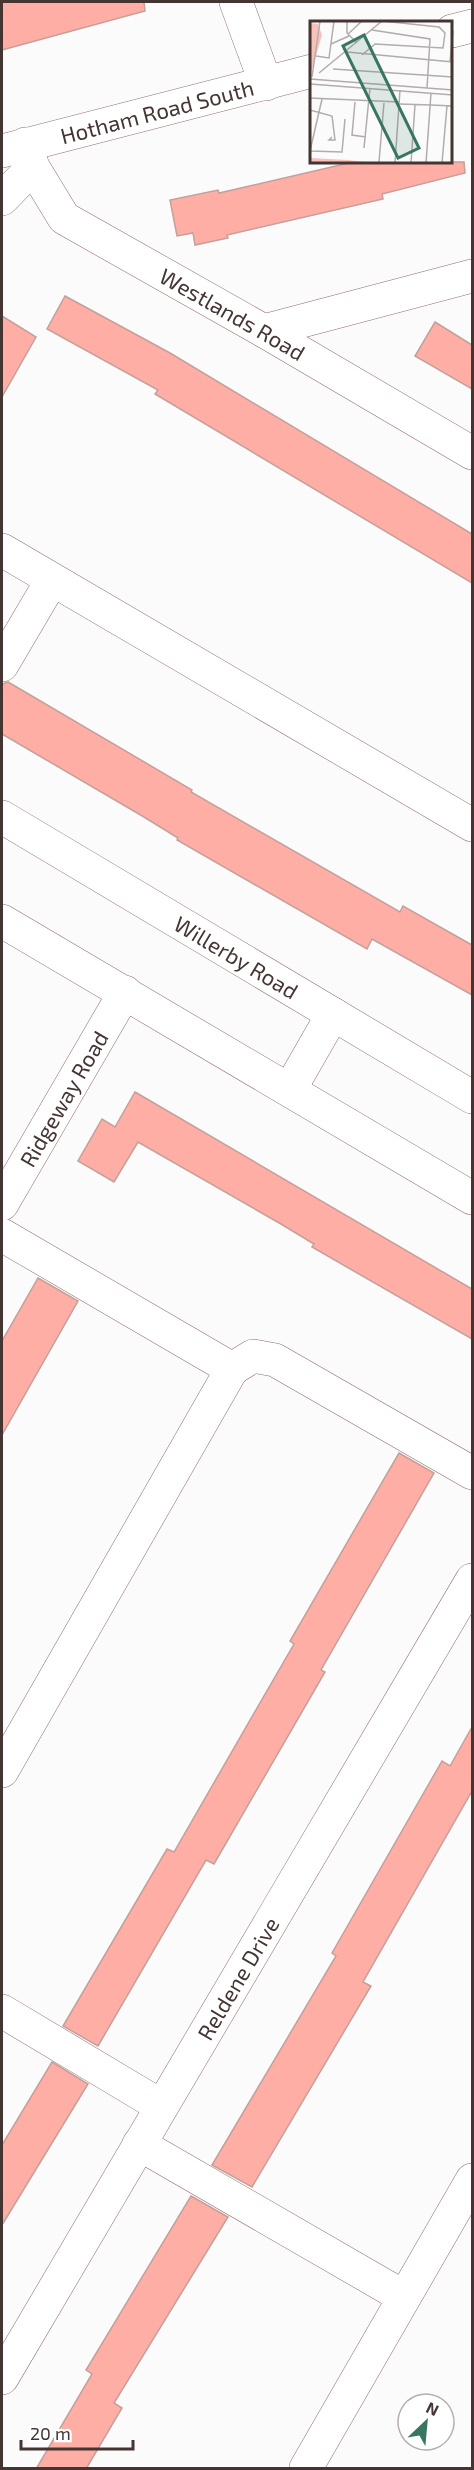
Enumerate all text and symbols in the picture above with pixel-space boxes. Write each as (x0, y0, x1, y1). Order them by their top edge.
inset map (310, 21, 453, 164)
street label: Hotham Road South (57, 74, 256, 148)
street label: Westlands Road (156, 262, 310, 365)
street label: Willerby Road (170, 910, 303, 1004)
street label: Ridgeway Road (14, 1026, 113, 1171)
street label: Reldene Drive (191, 1912, 284, 2044)
north arrow (396, 2392, 456, 2452)
text: N (423, 2397, 442, 2419)
scale bar (21, 2413, 134, 2451)
text: 20 m (30, 2422, 71, 2444)

